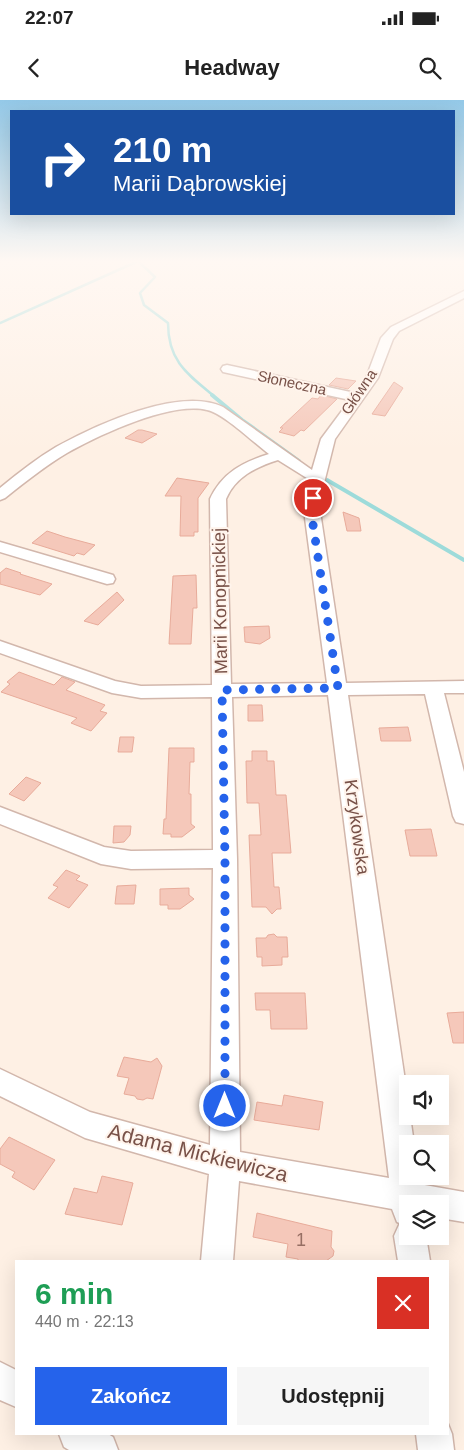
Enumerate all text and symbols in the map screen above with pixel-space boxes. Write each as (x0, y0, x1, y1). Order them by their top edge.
text: 22:07 (25, 7, 74, 28)
icon: back (20, 54, 48, 82)
icon: search (416, 54, 444, 82)
text: Headway (184, 55, 280, 80)
icon: right (30, 130, 95, 195)
text: 210 m (113, 130, 212, 169)
text: Marii Dąbrowskiej (113, 171, 287, 196)
street label: Główna (337, 365, 380, 418)
street label: Słoneczna (256, 367, 329, 398)
pin (292, 477, 334, 519)
icon: arrive (299, 484, 327, 512)
street label: Marii Konopnickiej (209, 528, 231, 674)
street label: Krzykowska (340, 778, 374, 877)
map controls (399, 1075, 449, 1245)
button: sound (399, 1075, 449, 1125)
position arrow (198, 1079, 250, 1131)
street label: Adama Mickiewicza (106, 1119, 291, 1186)
button: search (399, 1135, 449, 1185)
button: layers (399, 1195, 449, 1245)
house number: 1 (296, 1230, 306, 1250)
text: 6 min (35, 1277, 113, 1310)
button: close (377, 1277, 429, 1329)
text: 440 m · 22:13 (35, 1313, 134, 1330)
button: Zakończ (35, 1367, 227, 1425)
button: Udostępnij (237, 1367, 429, 1425)

